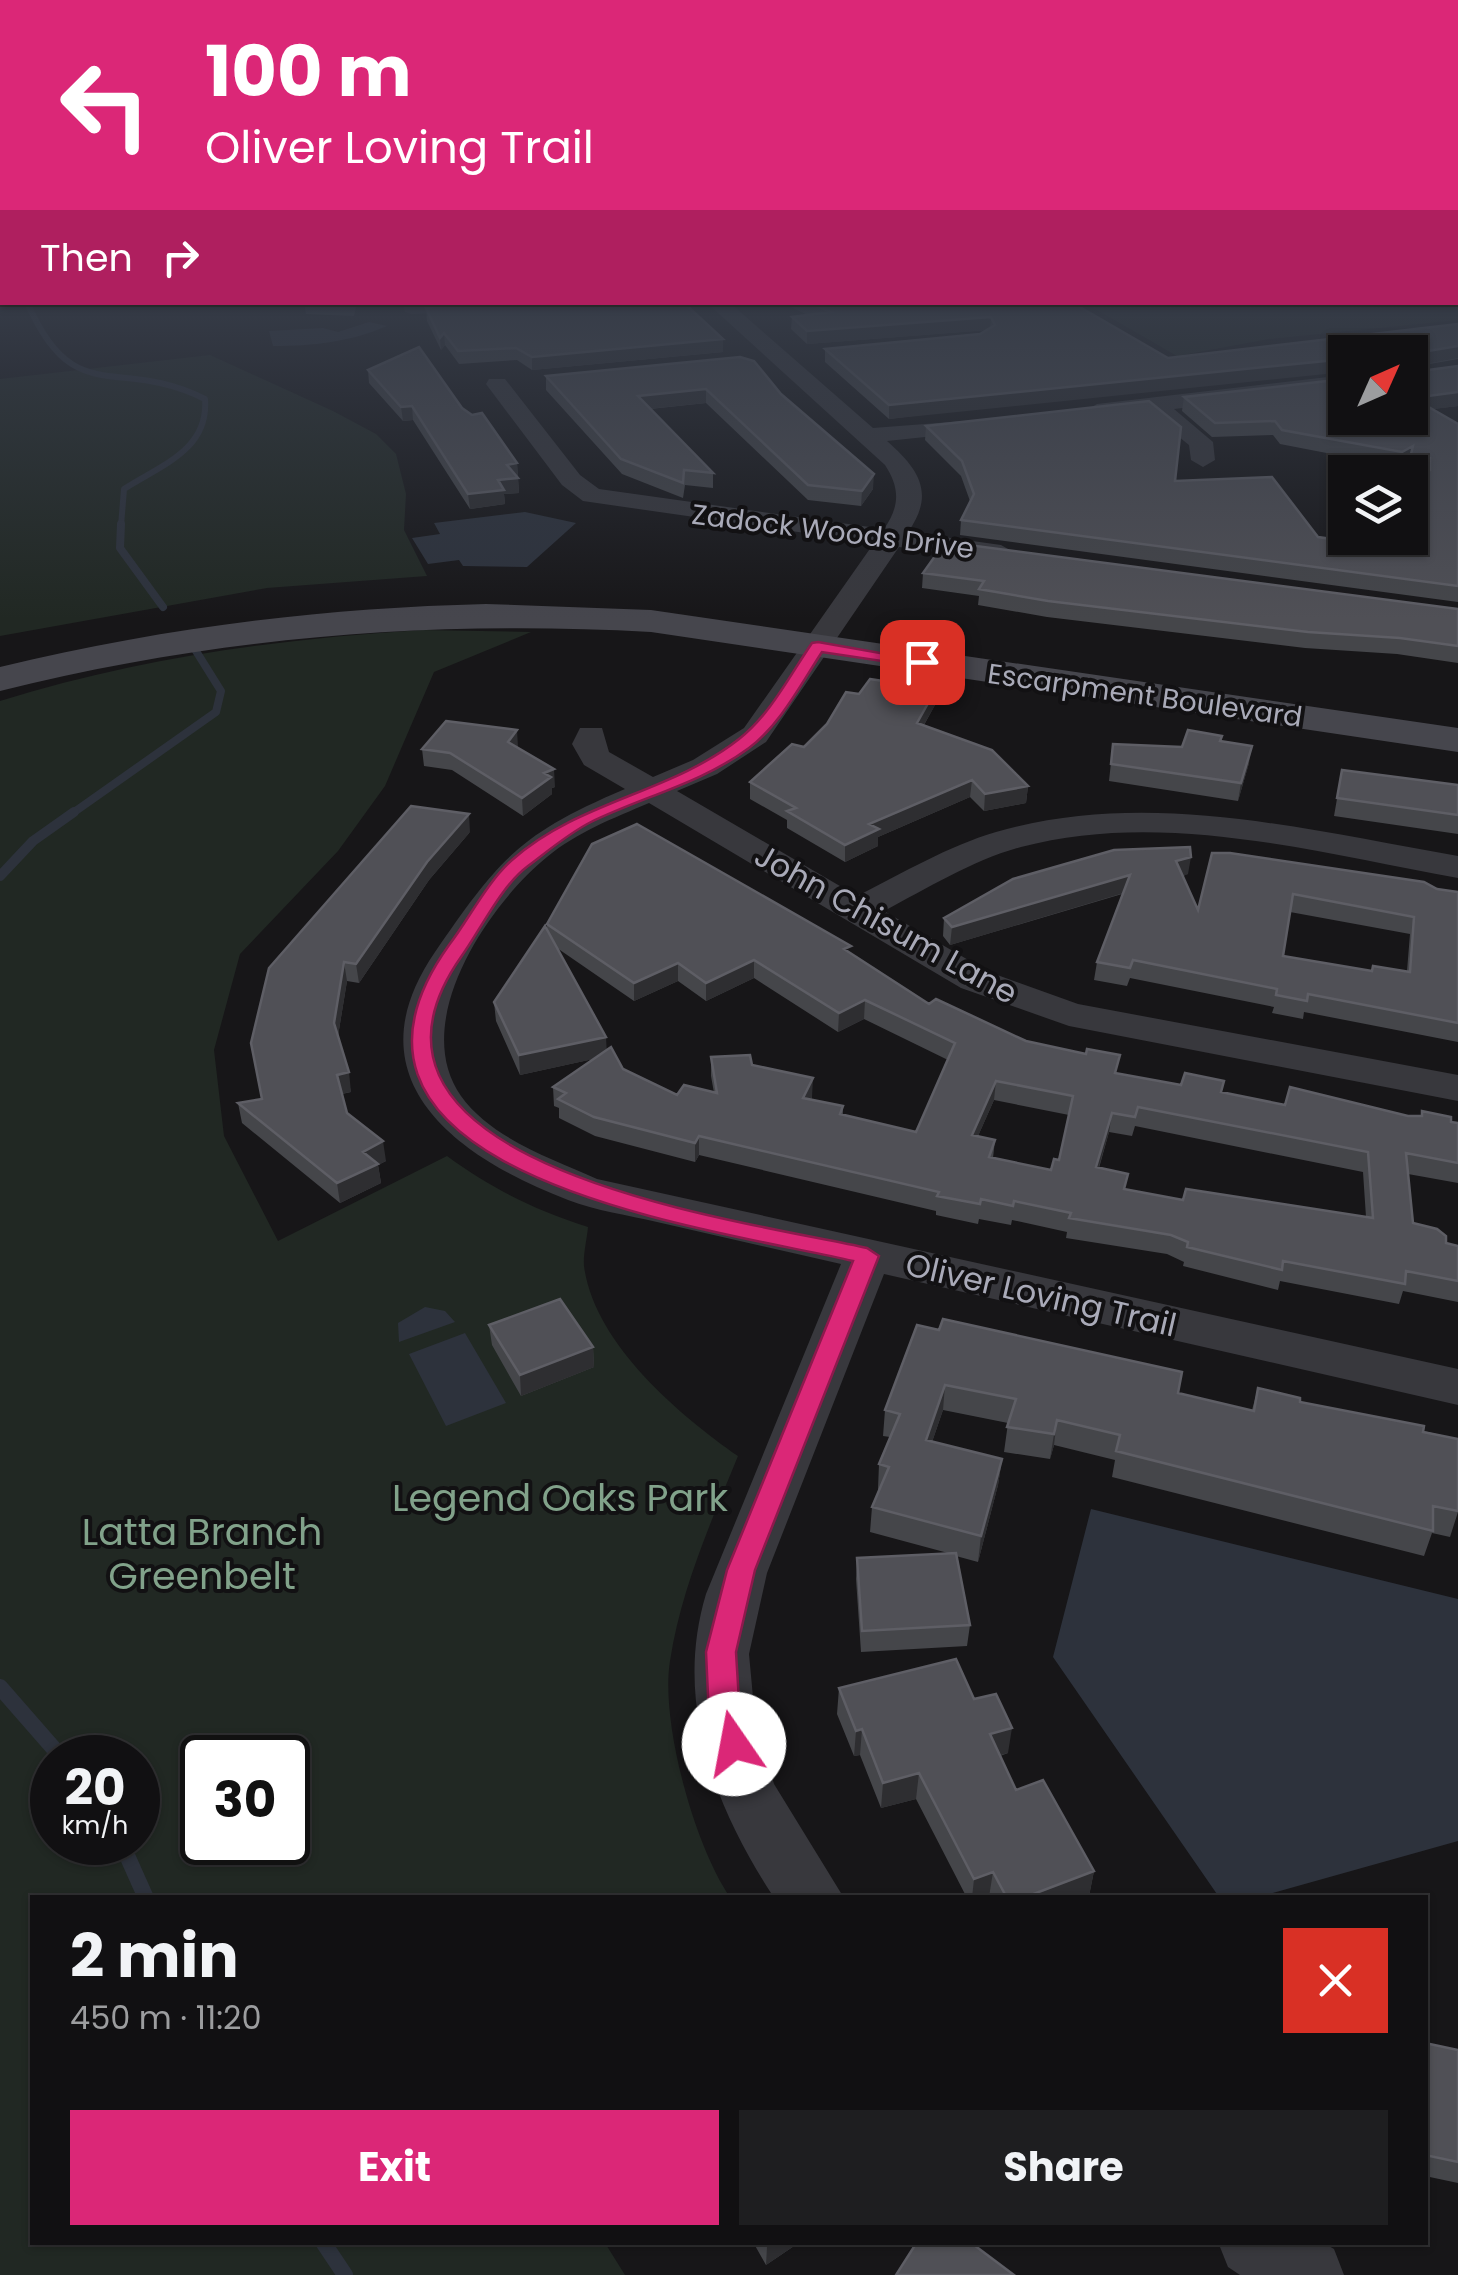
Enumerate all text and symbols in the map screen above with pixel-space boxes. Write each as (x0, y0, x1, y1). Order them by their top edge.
text: 100 m (205, 22, 412, 121)
icon: left (40, 40, 170, 170)
text: Oliver Loving Trail (205, 116, 594, 179)
icon: right (153, 230, 208, 285)
text: Then (40, 231, 133, 284)
north arrow (1328, 335, 1428, 435)
map controls (1328, 335, 1428, 555)
button: layers (1328, 455, 1428, 555)
street label: Zadock Woods Drive (690, 495, 976, 568)
pin (880, 620, 965, 705)
icon: arrive (895, 635, 950, 690)
street label: Escarpment Boulevard (985, 654, 1305, 737)
street label: John Chisum Lane (747, 833, 1026, 1015)
street label: Oliver Loving Trail (901, 1241, 1181, 1348)
park label: Legend Oaks Park (392, 1471, 728, 1524)
park label: Latta Branch Greenbelt (82, 1505, 322, 1602)
position arrow (682, 1692, 786, 1796)
speed limit sign: 30 (180, 1735, 310, 1865)
text: 20 (64, 1752, 126, 1823)
text: km/h (62, 1808, 128, 1843)
text: 2 min (70, 1914, 239, 1998)
button: close (1283, 1928, 1388, 2033)
text: 450 m · 11:20 (70, 1995, 262, 2040)
button: Exit (70, 2110, 719, 2225)
button: Share (739, 2110, 1388, 2225)

